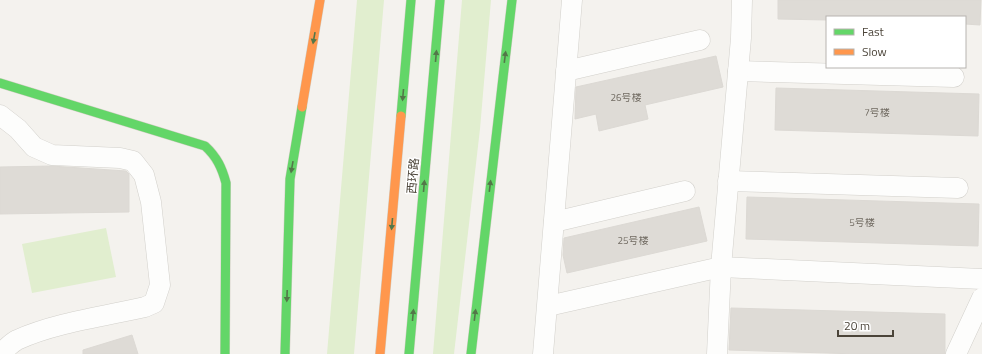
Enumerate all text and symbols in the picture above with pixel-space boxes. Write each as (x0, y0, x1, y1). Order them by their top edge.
legend (826, 16, 966, 68)
text: Fast (862, 22, 885, 41)
one-way arrow (311, 32, 317, 45)
text: Slow (862, 42, 887, 61)
one-way arrow (432, 50, 439, 62)
one-way arrow (502, 51, 508, 63)
one-way arrow (399, 89, 406, 101)
house number: 26号楼 (610, 90, 642, 105)
house number: 7号楼 (864, 105, 890, 120)
street label: 西环路 (401, 157, 424, 195)
one-way arrow (289, 161, 295, 173)
one-way arrow (421, 180, 428, 192)
one-way arrow (487, 180, 493, 192)
house number: 5号楼 (849, 215, 875, 230)
one-way arrow (388, 218, 395, 230)
house number: 25号楼 (617, 233, 649, 248)
one-way arrow (284, 290, 290, 303)
one-way arrow (409, 309, 416, 321)
one-way arrow (472, 309, 478, 321)
scale bar (838, 312, 893, 338)
text: 20 m (844, 316, 870, 335)

